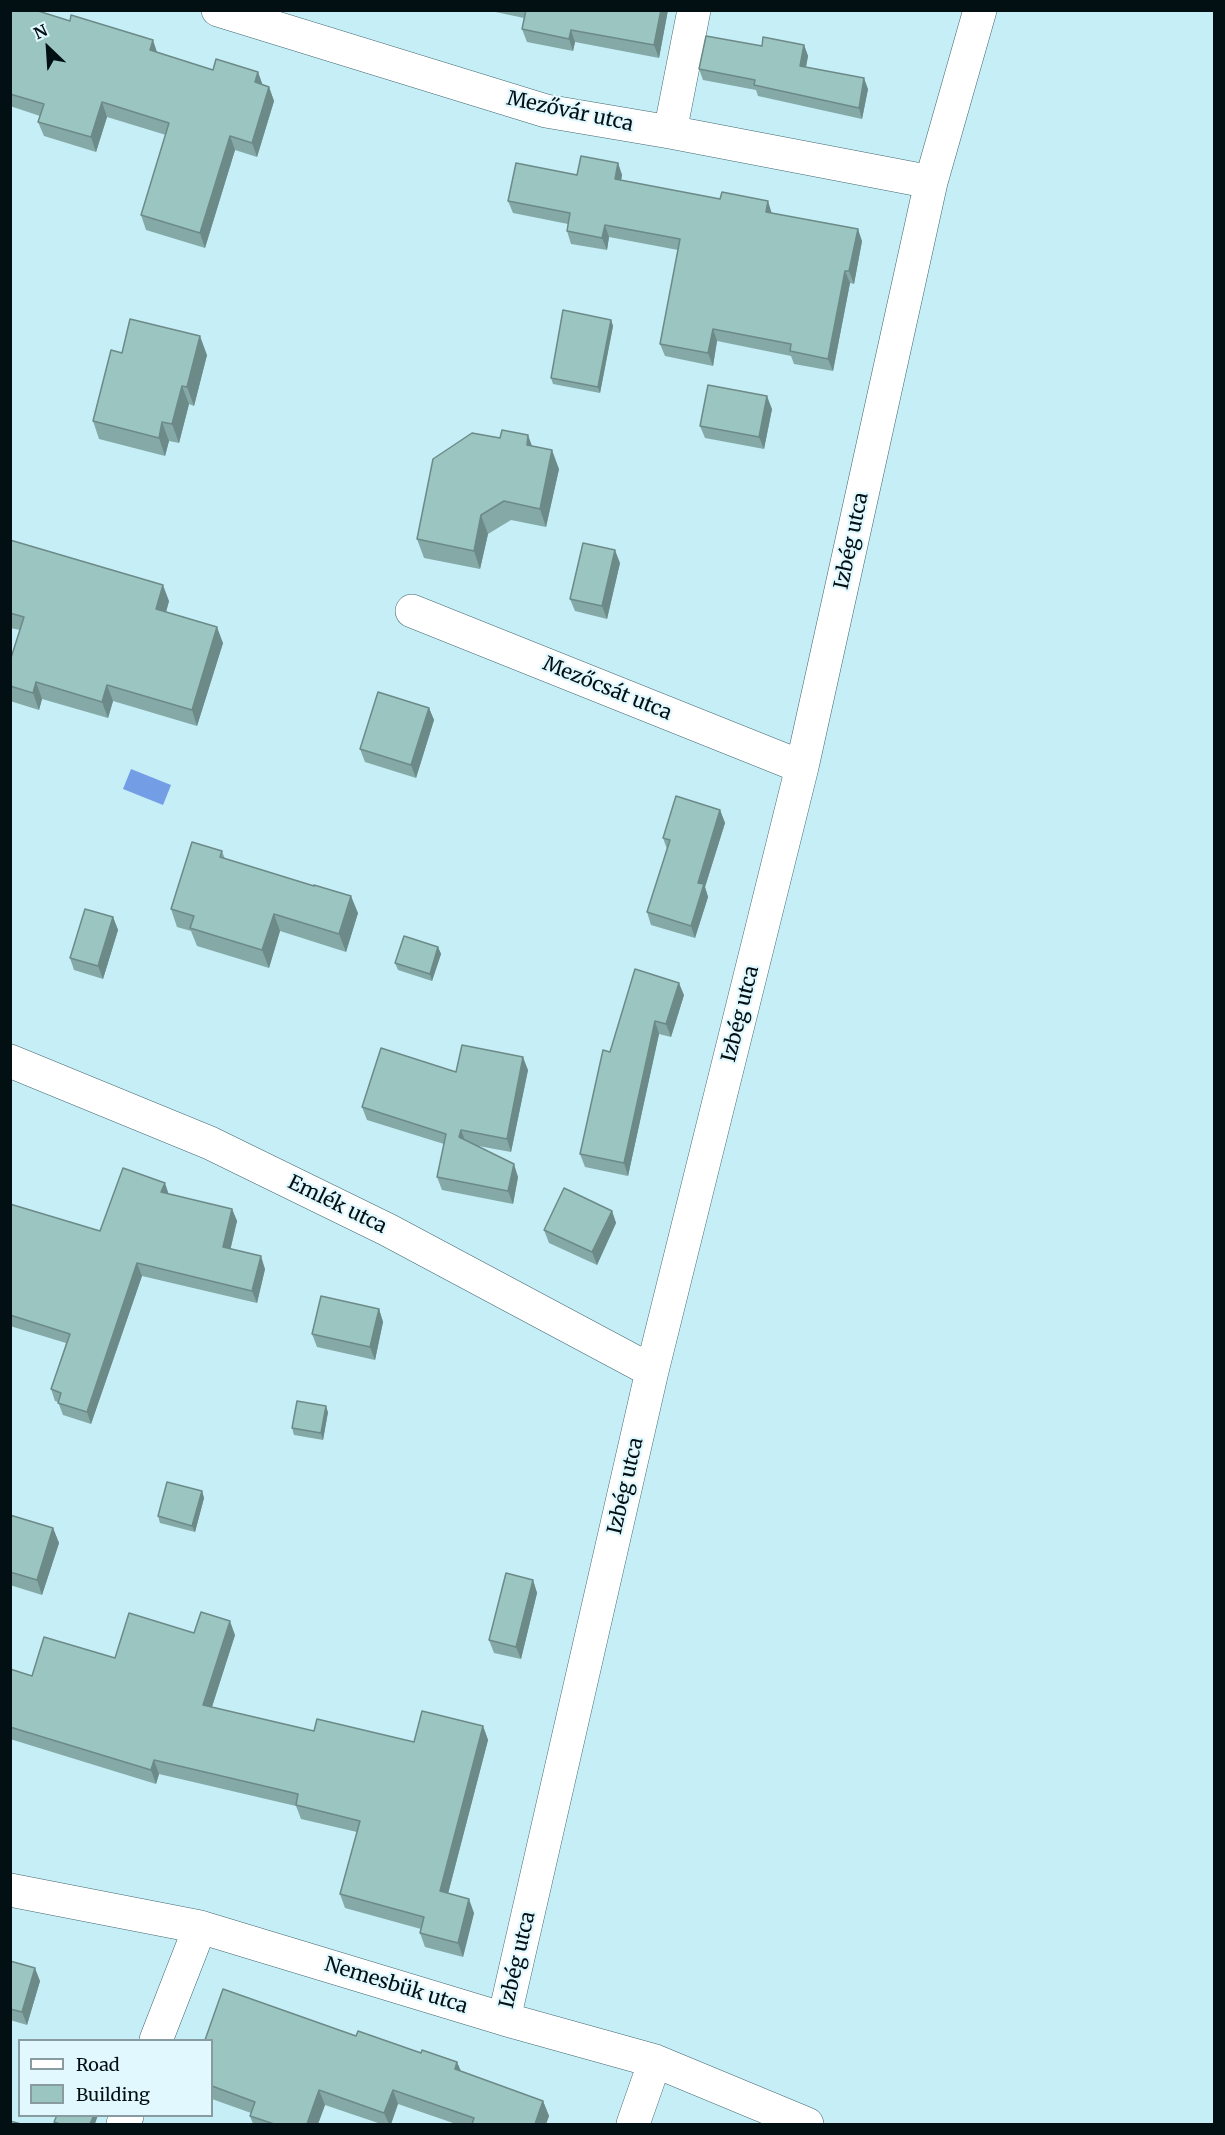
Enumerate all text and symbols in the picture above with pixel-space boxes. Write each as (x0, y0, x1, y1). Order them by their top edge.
north arrow (18, 18, 78, 78)
text: N (30, 20, 50, 43)
street label: Mezővár utca (505, 87, 635, 137)
street label: Izbég utca (830, 490, 874, 592)
street label: Mezőcsát utca (539, 652, 675, 726)
street label: Izbég utca (717, 963, 765, 1065)
street label: Emlék utca (284, 1171, 390, 1239)
street label: Izbég utca (603, 1435, 649, 1537)
street label: Izbég utca (495, 1909, 541, 2011)
street label: Nemesbük utca (322, 1953, 470, 2019)
legend (18, 2039, 213, 2117)
text: Road (76, 2053, 120, 2076)
text: Building (76, 2083, 150, 2106)

